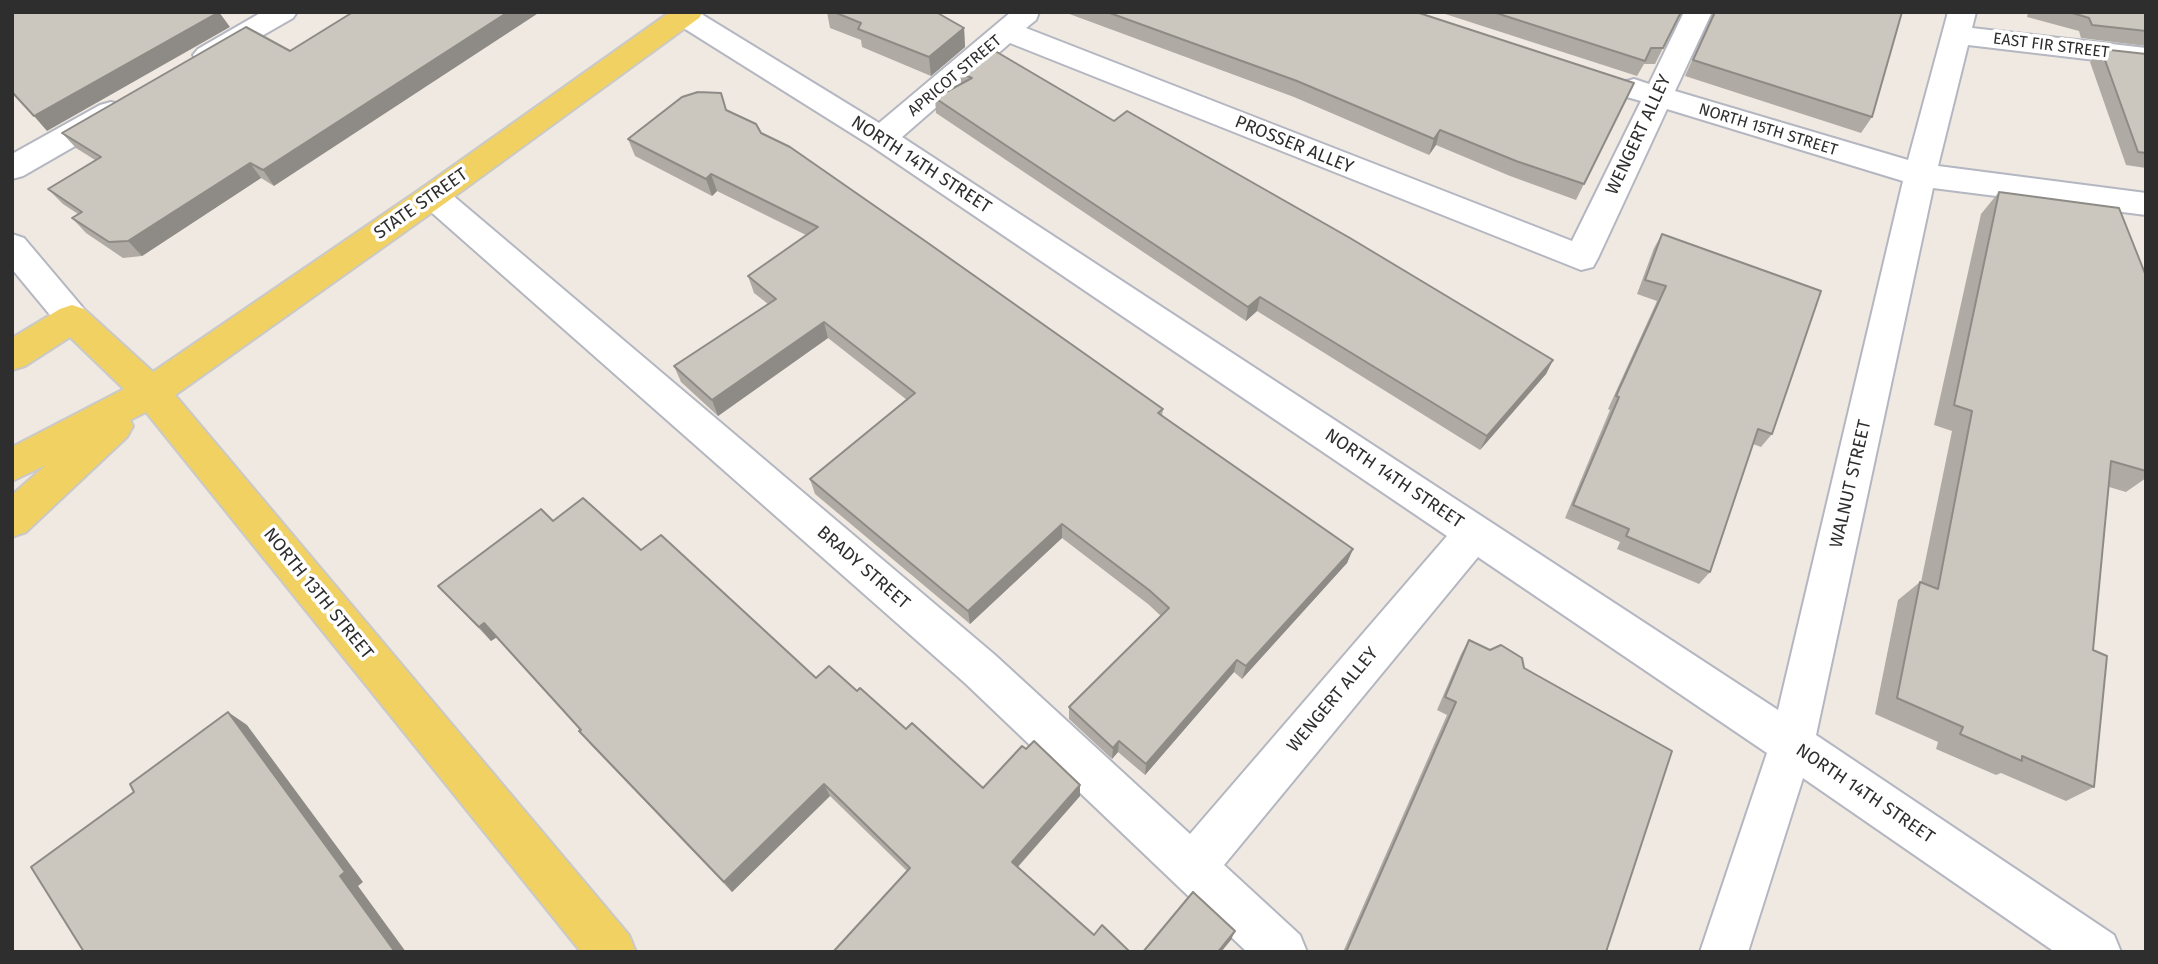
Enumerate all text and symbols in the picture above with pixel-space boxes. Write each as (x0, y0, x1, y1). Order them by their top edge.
street label: EAST FIR STREET (1992, 29, 2110, 63)
street label: APRICOT STREET (904, 31, 1006, 121)
street label: WENGERT ALLEY (1602, 71, 1676, 199)
street label: NORTH 15TH STREET (1696, 100, 1840, 160)
street label: PROSSER ALLEY (1232, 111, 1356, 179)
street label: NORTH 14TH STREET (847, 112, 995, 218)
street label: STATE STREET (370, 164, 472, 244)
street label: WALNUT STREET (1826, 418, 1876, 550)
street label: NORTH 14TH STREET (1321, 425, 1467, 533)
street label: BRADY STREET (812, 522, 914, 614)
street label: NORTH 13TH STREET (259, 524, 377, 664)
street label: WENGERT ALLEY (1283, 643, 1383, 757)
street label: NORTH 14TH STREET (1792, 740, 1938, 848)

